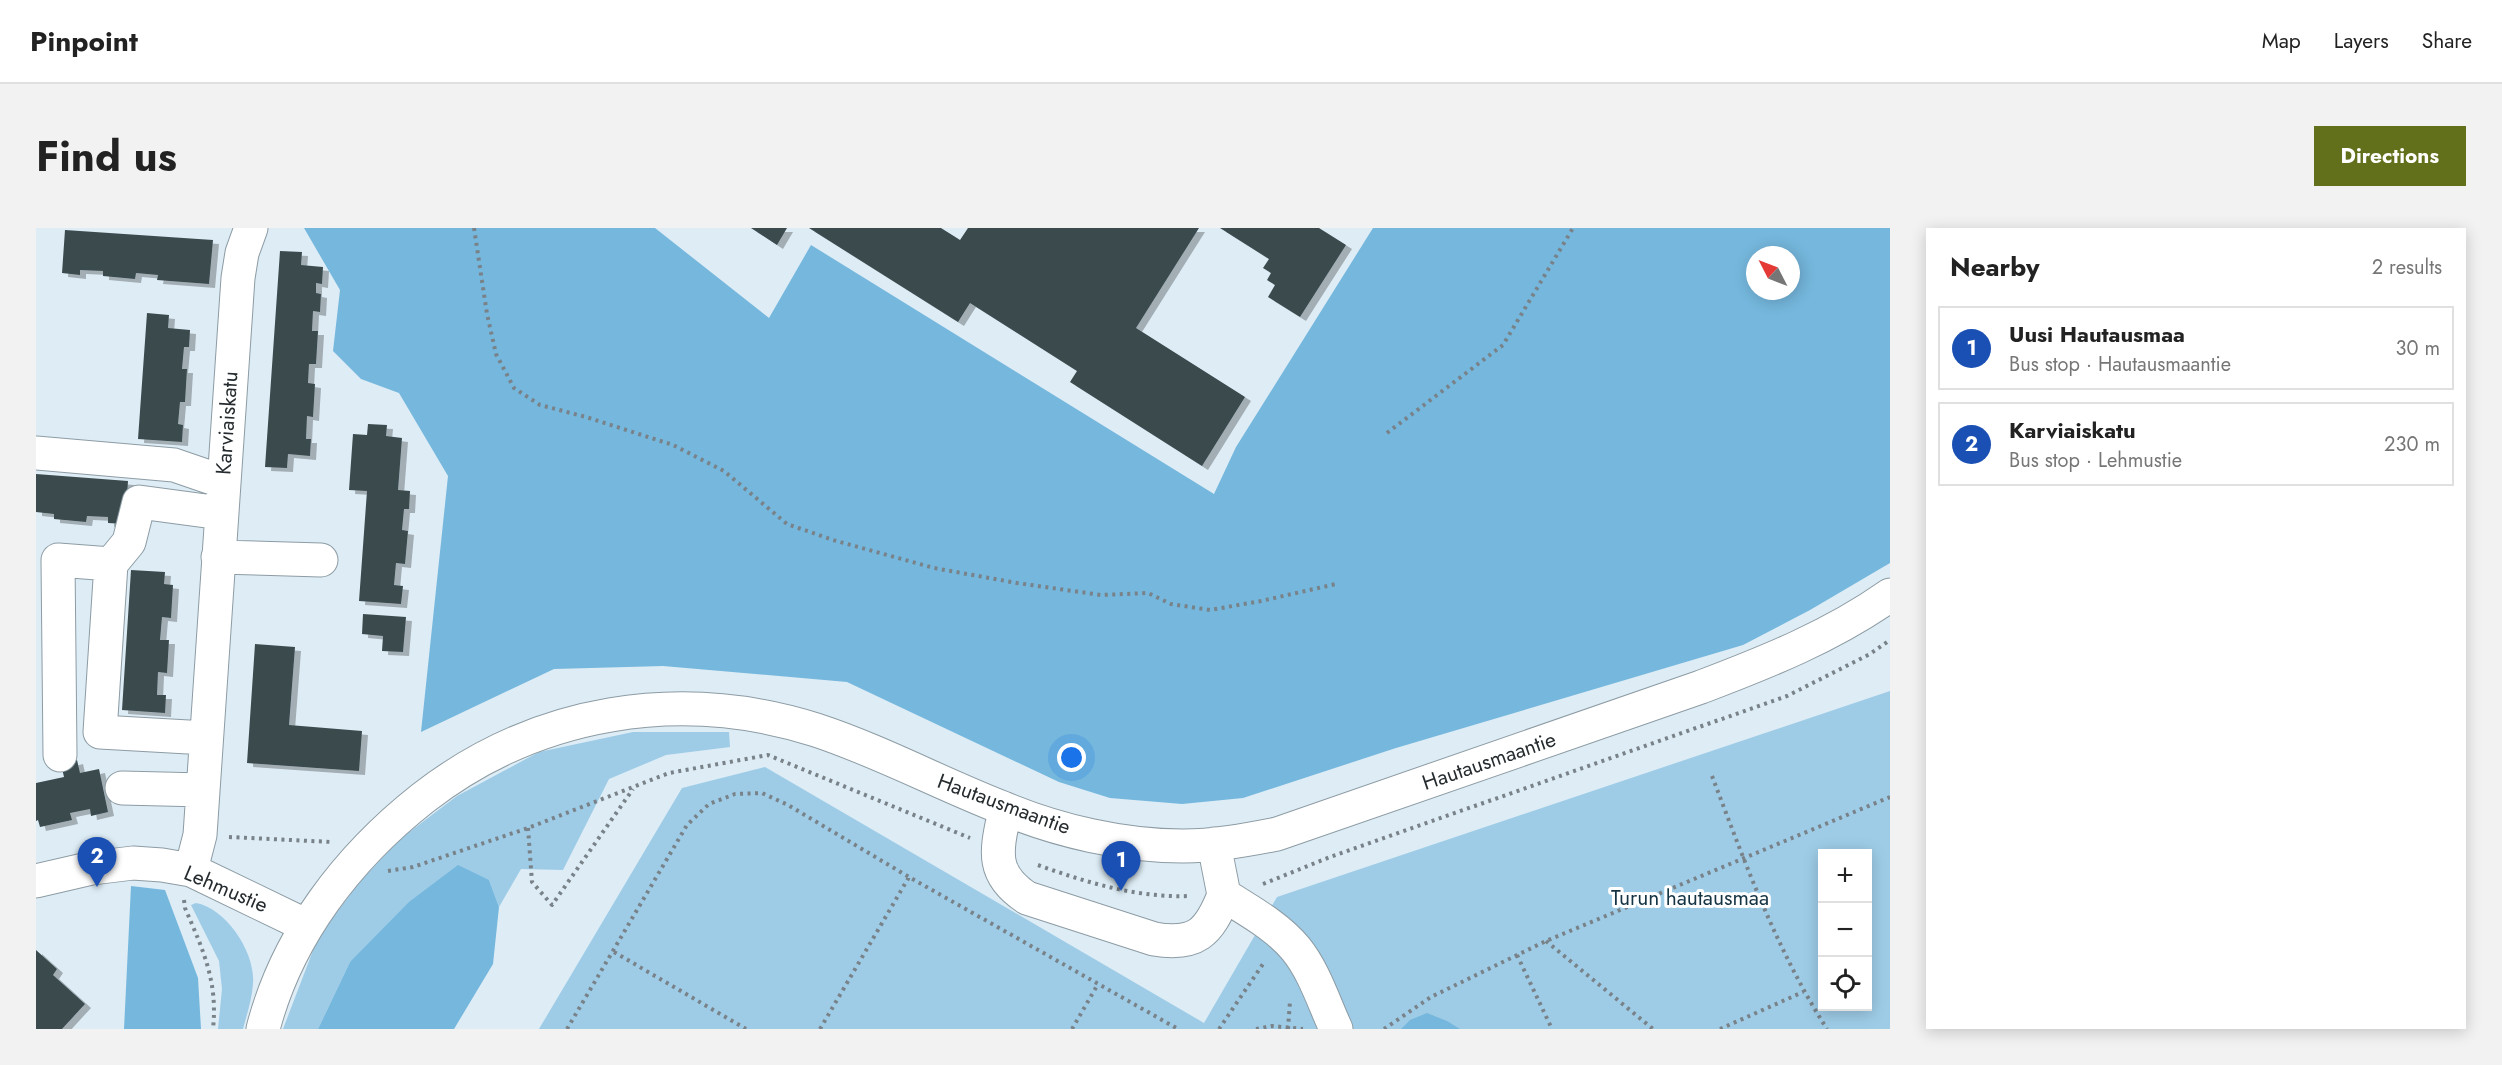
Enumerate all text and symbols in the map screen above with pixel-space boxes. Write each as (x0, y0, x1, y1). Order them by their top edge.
text: Pinpoint (30, 21, 138, 62)
text: Map (2262, 26, 2301, 56)
text: Layers (2334, 26, 2389, 56)
text: Share (2422, 26, 2472, 56)
text: Find us (36, 126, 177, 187)
button: Directions (2314, 126, 2466, 186)
north arrow (1746, 246, 1800, 300)
text: Nearby (1950, 248, 2039, 286)
text: 2 results (2372, 253, 2442, 282)
text: Uusi Hautausmaa (2009, 318, 2185, 350)
text: 1 (1966, 334, 1977, 363)
text: 30 m (2395, 334, 2440, 363)
text: Bus stop · Hautausmaantie (2009, 350, 2231, 379)
street label: Karviaiskatu (208, 370, 246, 476)
text: Karviaiskatu (2009, 414, 2136, 446)
text: 2 (1965, 430, 1978, 459)
text: 230 m (2384, 430, 2440, 459)
text: Bus stop · Lehmustie (2009, 446, 2182, 475)
street label: Hautausmaantie (1418, 724, 1560, 798)
your location (1057, 743, 1086, 772)
street label: Hautausmaantie (933, 766, 1075, 842)
pin: 2 (78, 838, 116, 887)
pin: 1 (1102, 842, 1140, 891)
map controls (1818, 849, 1872, 1011)
button: + (1818, 849, 1872, 903)
street label: Lehmustie (179, 858, 273, 920)
park label: Turun hautausmaa (1611, 883, 1769, 913)
button: − (1818, 903, 1872, 957)
button: locate (1818, 957, 1872, 1011)

